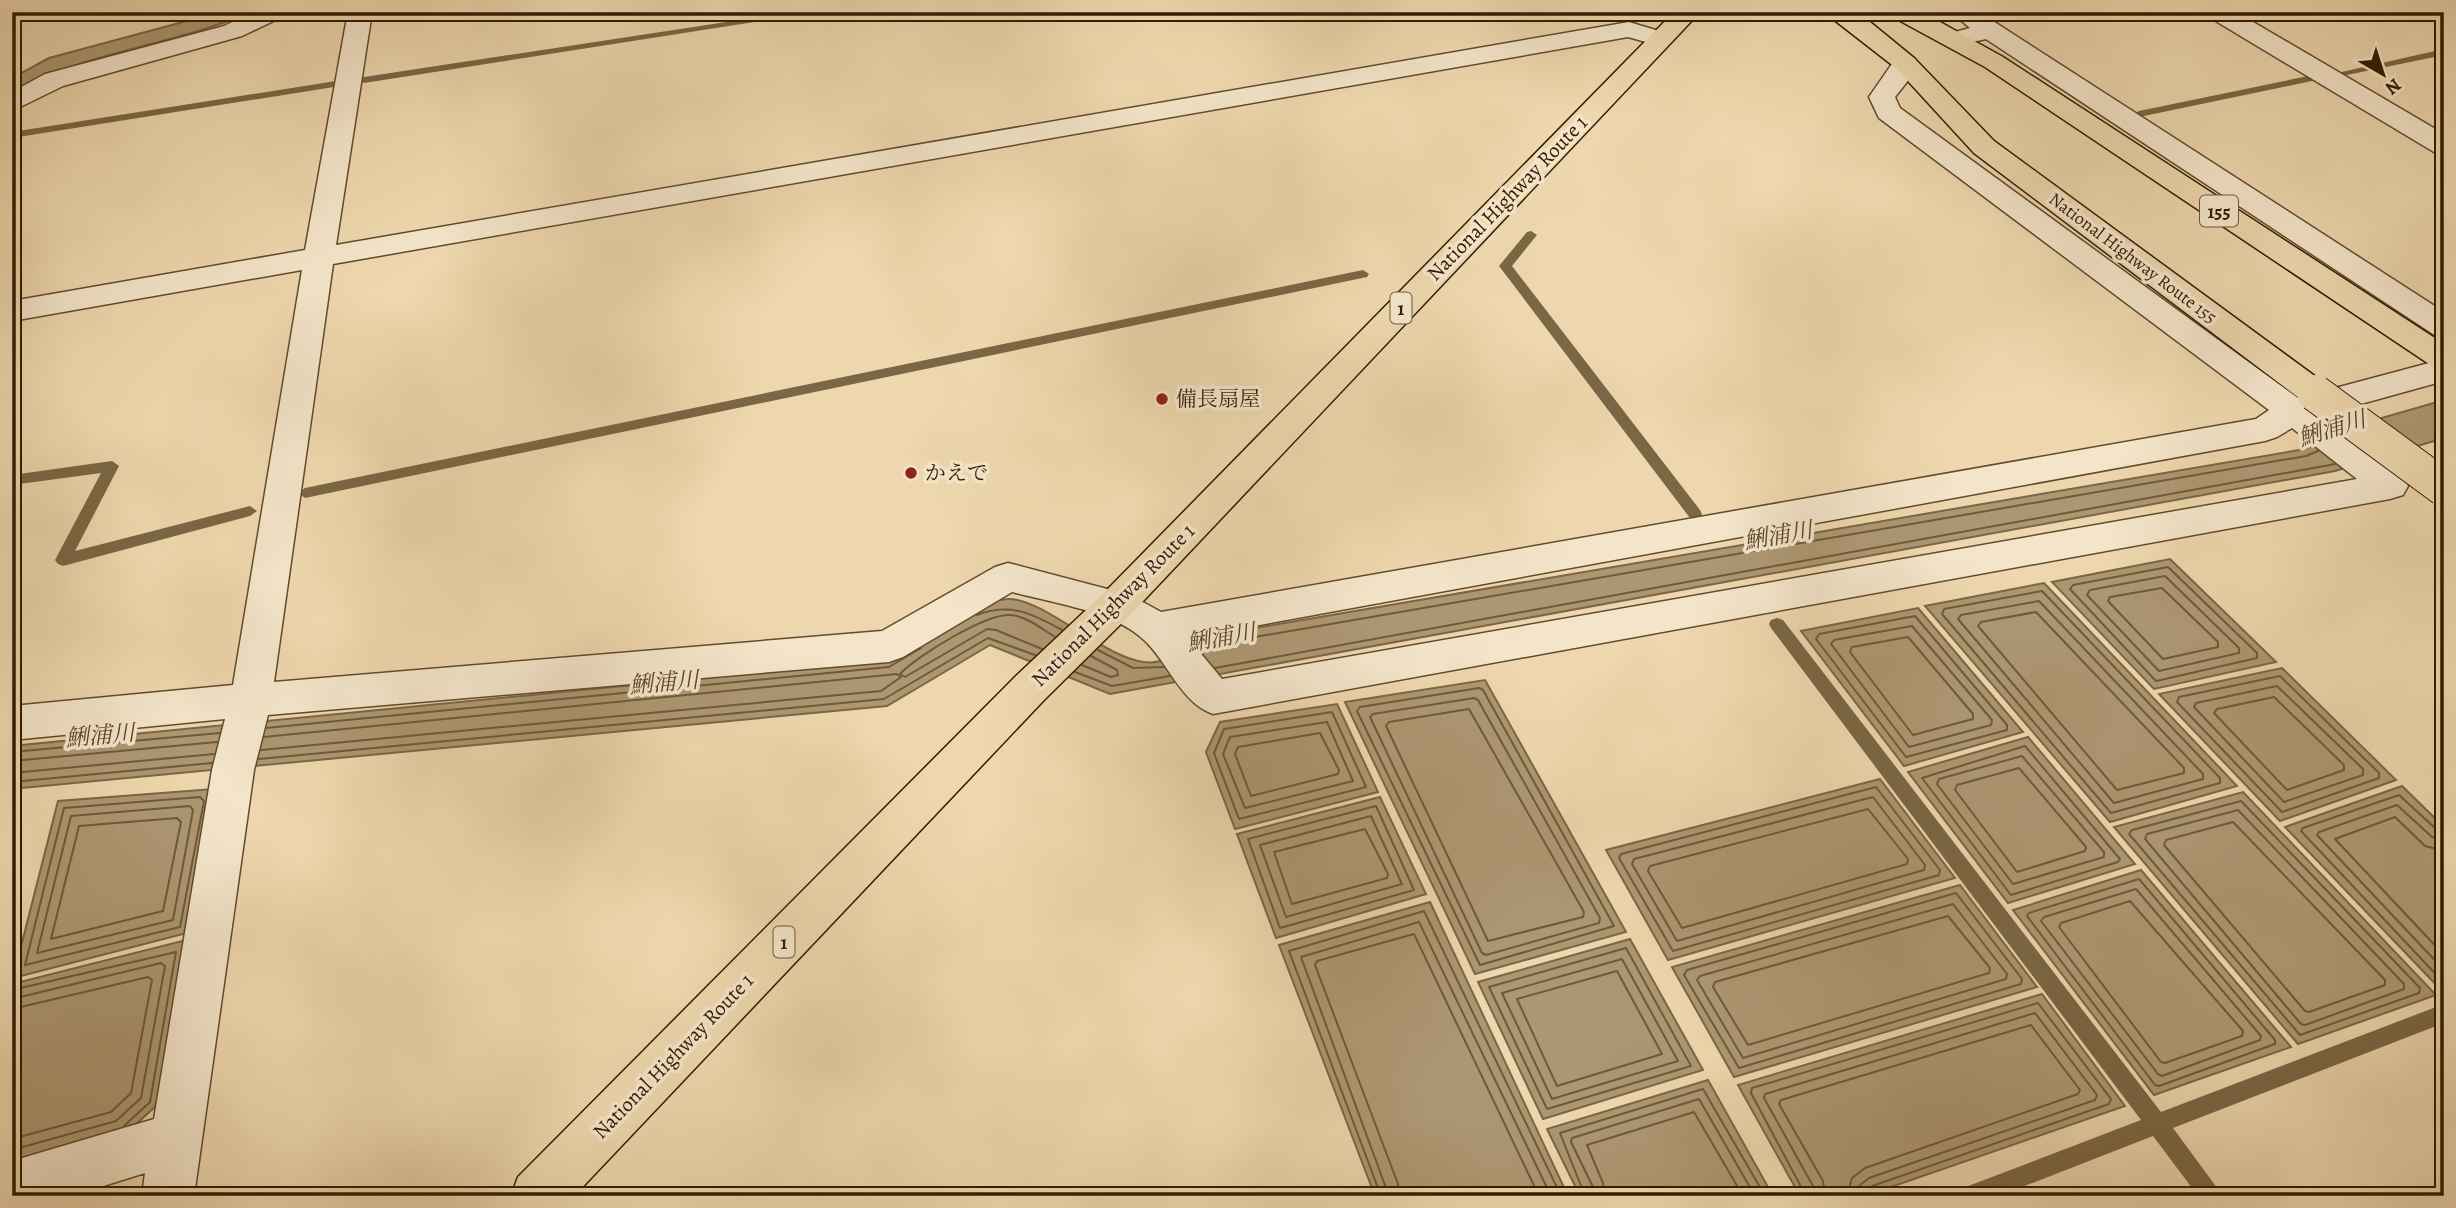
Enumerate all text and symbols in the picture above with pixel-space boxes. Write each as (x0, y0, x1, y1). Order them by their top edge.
north arrow (2348, 38, 2418, 108)
text: N (2379, 72, 2407, 101)
street label: National Highway Route 1 (1420, 109, 1594, 287)
street label: National Highway Route 155 (2044, 187, 2222, 329)
road number: 155 (2200, 196, 2238, 226)
road number: 1 (1390, 292, 1412, 324)
place label: 備長扇屋 (1176, 385, 1260, 413)
marker: 備長扇屋 (1154, 391, 1170, 407)
water label: 鯏浦川 (2295, 403, 2373, 453)
place label: かえで (925, 459, 988, 487)
marker: かえで (903, 465, 919, 481)
water label: 鯏浦川 (1741, 514, 1818, 557)
street label: National Highway Route 1 (1025, 517, 1201, 693)
water label: 鯏浦川 (1184, 616, 1261, 659)
water label: 鯏浦川 (628, 664, 703, 701)
water label: 鯏浦川 (64, 717, 139, 754)
road number: 1 (774, 926, 794, 958)
street label: National Highway Route 1 (586, 967, 760, 1145)

